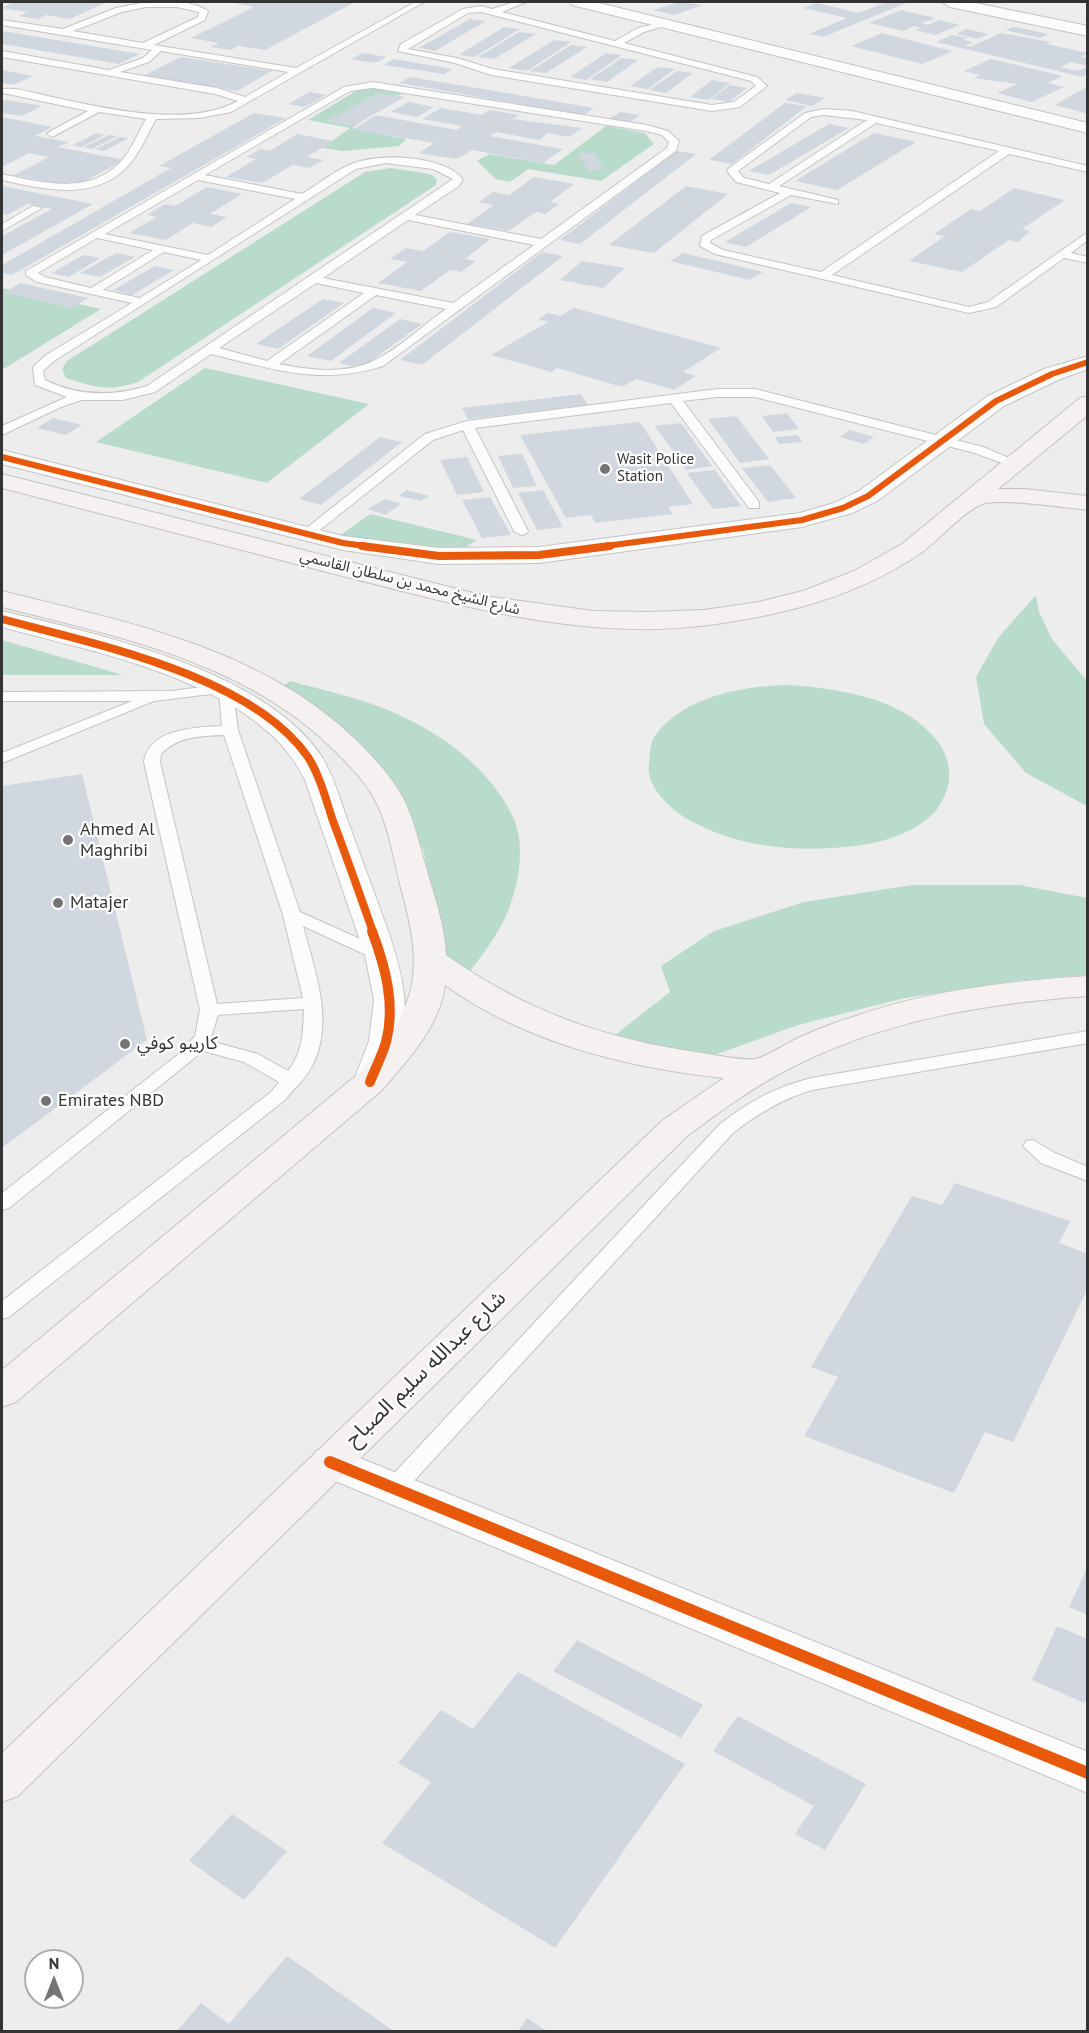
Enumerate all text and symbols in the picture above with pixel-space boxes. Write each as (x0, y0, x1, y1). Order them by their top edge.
place label: Wasit Police Station (617, 451, 694, 486)
marker: Wasit Police Station (598, 462, 612, 476)
street label: شارع الشيخ محمد بن سلطان القاسمي (298, 547, 522, 619)
place label: Ahmed Al Maghribi (80, 819, 154, 862)
marker: Ahmed Al Maghribi (61, 833, 75, 847)
place label: Matajer (70, 892, 128, 914)
marker: Matajer (51, 896, 65, 910)
place label: كاريبو كوفي (137, 1033, 218, 1055)
marker: كاريبو كوفي (118, 1037, 132, 1051)
place label: Emirates NBD (58, 1090, 164, 1112)
marker: Emirates NBD (39, 1094, 53, 1108)
street label: شارع عبدالله سليم الصباح (341, 1286, 511, 1452)
north arrow (24, 1949, 84, 2009)
text: N (49, 1953, 59, 1973)

